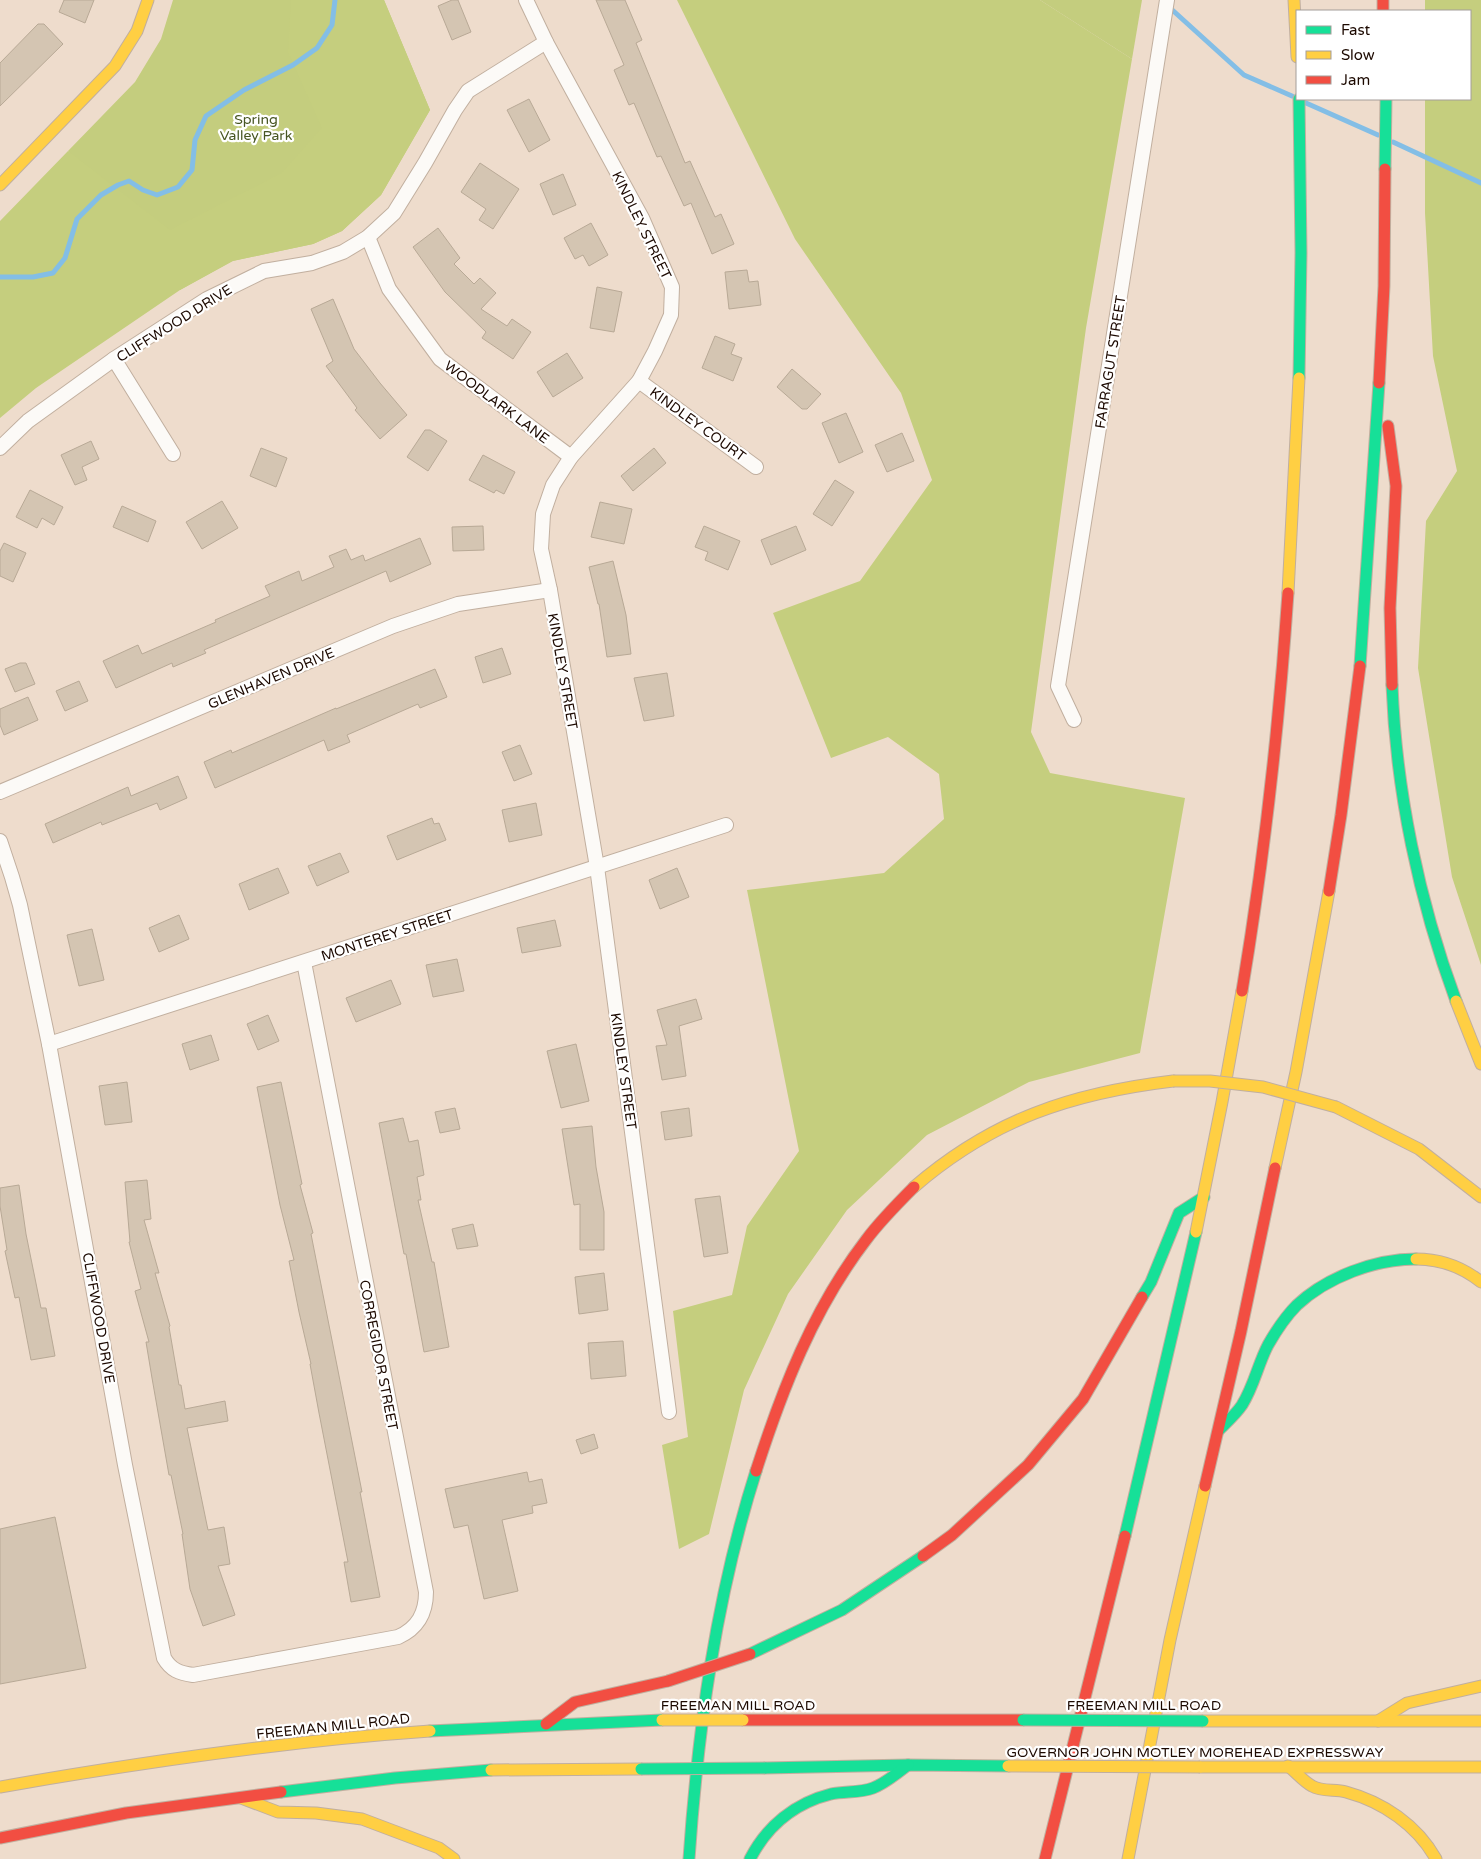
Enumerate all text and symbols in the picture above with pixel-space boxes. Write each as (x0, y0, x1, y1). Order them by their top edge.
legend (1296, 10, 1471, 100)
text: Fast (1341, 21, 1371, 39)
text: Slow (1341, 46, 1375, 64)
text: Jam (1341, 71, 1370, 89)
park label: Spring Valley Park (220, 111, 293, 144)
street label: KINDLEY STREET (608, 169, 675, 282)
street label: CLIFFWOOD DRIVE (113, 281, 235, 366)
street label: FARRAGUT STREET (1092, 294, 1130, 430)
street label: WOODLARK LANE (441, 357, 553, 447)
street label: KINDLEY COURT (646, 384, 749, 465)
street label: KINDLEY STREET (544, 612, 581, 731)
street label: GLENHAVEN DRIVE (205, 644, 337, 713)
street label: MONTEREY STREET (319, 906, 456, 965)
street label: KINDLEY STREET (607, 1012, 640, 1131)
street label: CLIFFWOOD DRIVE (79, 1251, 118, 1385)
street label: CORREGIDOR STREET (356, 1279, 402, 1432)
street label: FREEMAN MILL ROAD (661, 1697, 815, 1714)
street label: FREEMAN MILL ROAD (1067, 1697, 1221, 1714)
street label: FREEMAN MILL ROAD (255, 1710, 411, 1743)
street label: GOVERNOR JOHN MOTLEY MOREHEAD EXPRESSWAY (1006, 1744, 1384, 1761)

